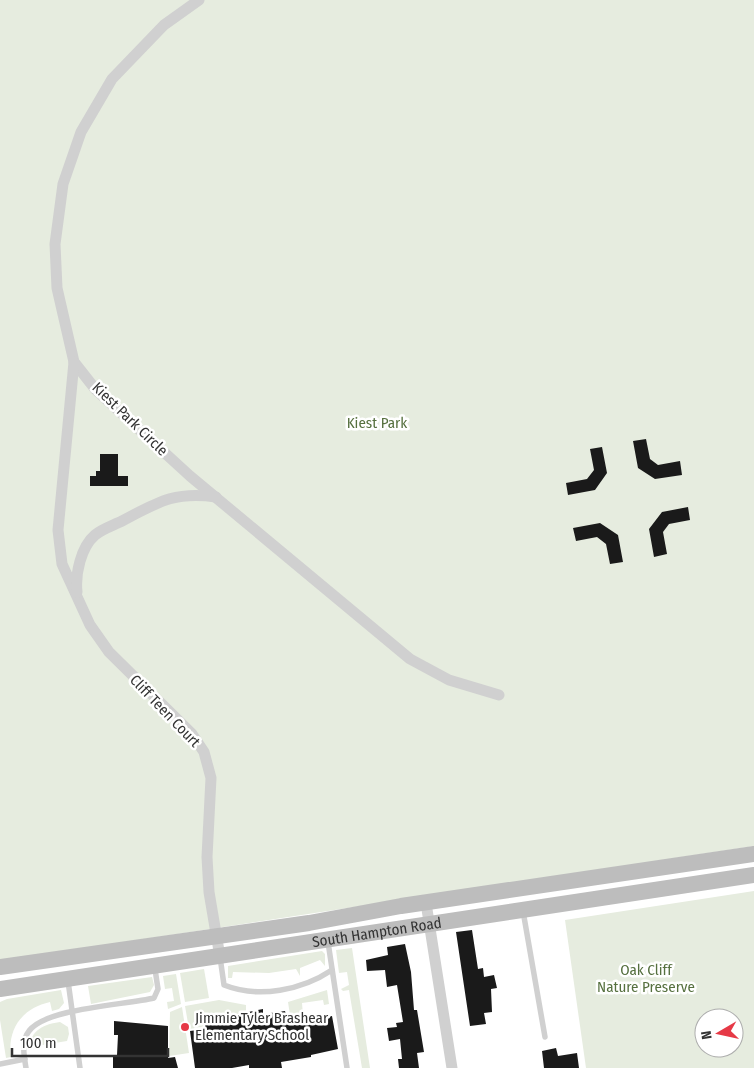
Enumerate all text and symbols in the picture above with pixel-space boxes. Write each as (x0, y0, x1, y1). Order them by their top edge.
street label: Kiest Park Circle (88, 378, 172, 460)
park label: Kiest Park (347, 414, 407, 432)
street label: Cliff Teen Court (126, 671, 204, 751)
street label: South Hampton Road (311, 914, 443, 951)
park label: Oak Cliff Nature Preserve (597, 961, 695, 996)
north arrow (694, 1008, 744, 1058)
place label: Jimmie Tyler Brashear Elementary School (195, 1009, 329, 1044)
marker: Jimmie Tyler Brashear Elementary School (179, 1021, 191, 1033)
scale bar (12, 1026, 169, 1058)
text: N (698, 1029, 716, 1040)
text: 100 m (20, 1034, 57, 1052)

